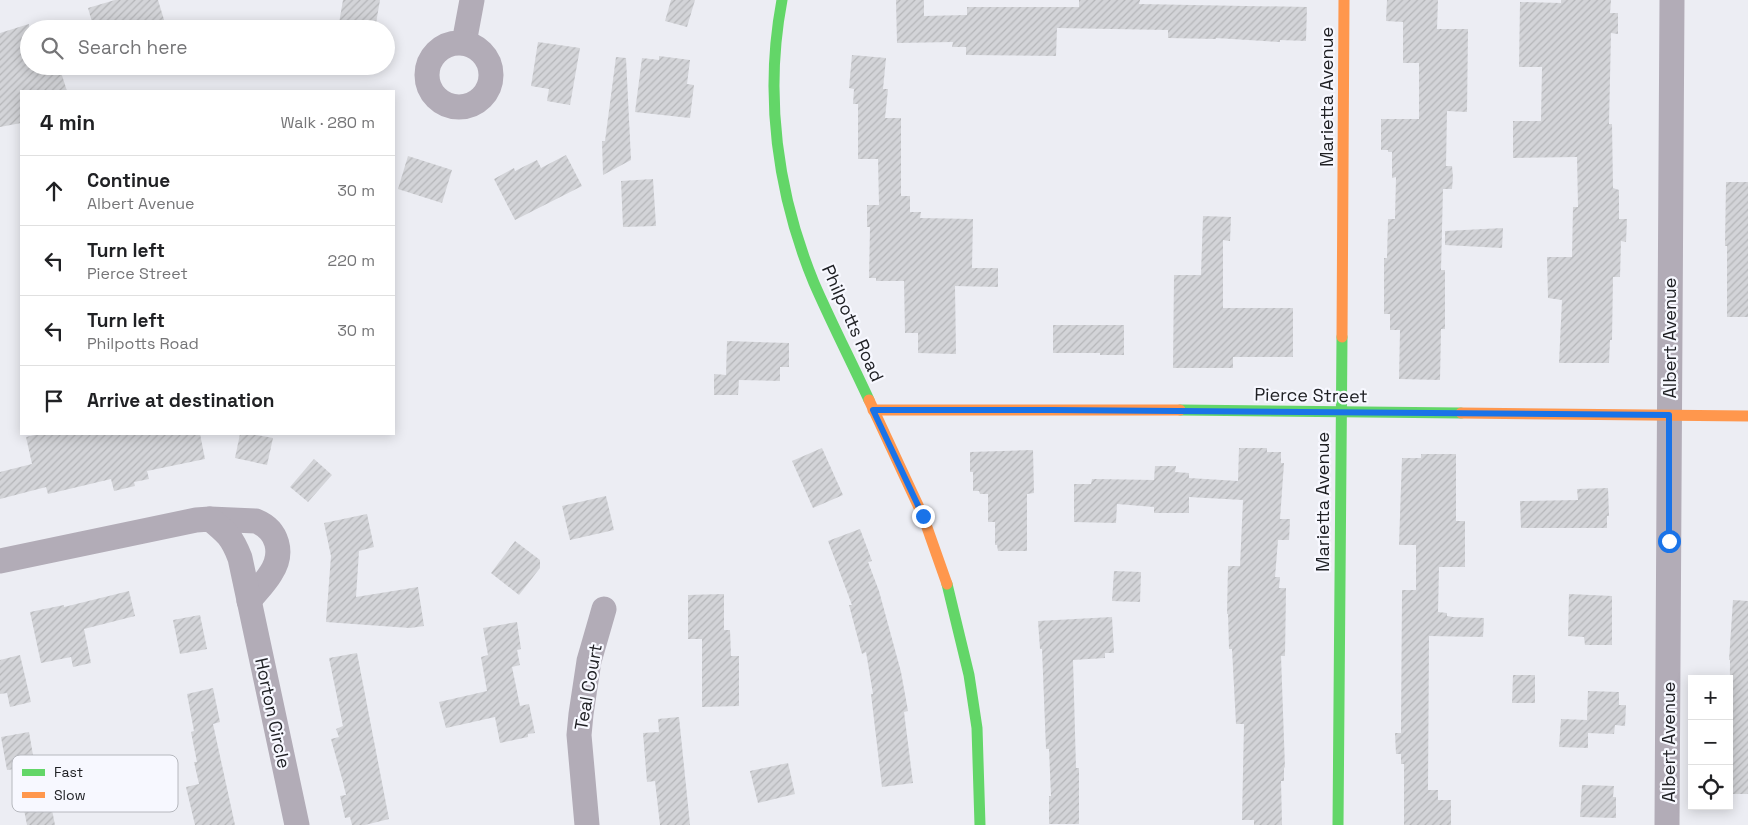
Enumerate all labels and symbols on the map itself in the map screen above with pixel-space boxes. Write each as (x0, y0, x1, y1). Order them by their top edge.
street label: Marietta Avenue (1315, 27, 1338, 167)
street label: Philpotts Road (817, 261, 889, 385)
street label: Albert Avenue (1658, 277, 1681, 399)
street label: Pierce Street (1254, 383, 1368, 407)
street label: Marietta Avenue (1311, 432, 1334, 572)
route end (912, 505, 935, 528)
route start (1658, 530, 1681, 553)
street label: Teal Court (569, 642, 607, 732)
street label: Horton Circle (250, 655, 296, 771)
street label: Albert Avenue (1657, 681, 1680, 803)
legend (12, 755, 178, 812)
text: Fast (54, 763, 83, 781)
text: Slow (54, 786, 86, 804)

